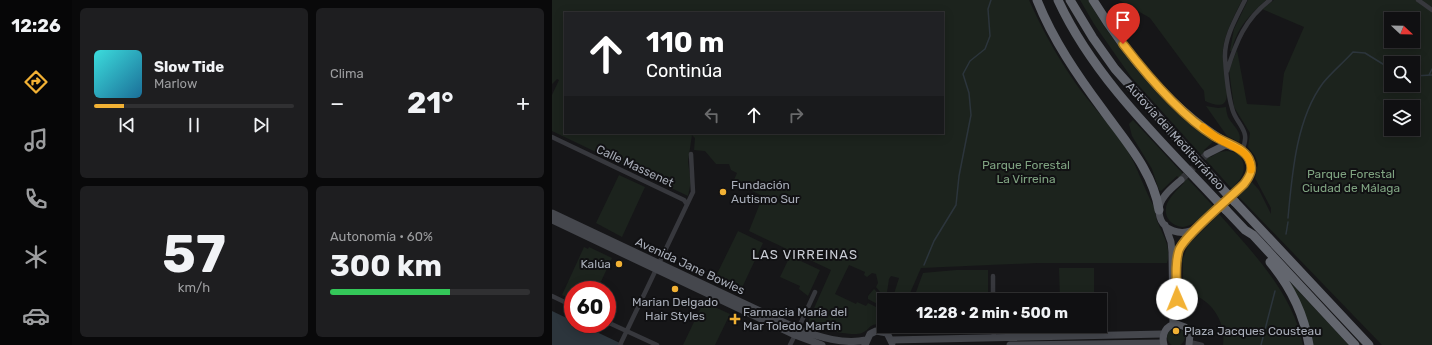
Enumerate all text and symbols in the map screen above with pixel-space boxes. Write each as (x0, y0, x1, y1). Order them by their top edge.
pin (1106, 3, 1140, 44)
icon: arrive (1112, 9, 1134, 31)
north arrow (1384, 12, 1420, 48)
map controls (1384, 12, 1420, 136)
text: 12:26 (11, 15, 61, 37)
text: 110 m (646, 26, 724, 59)
icon: ahead (580, 28, 632, 80)
button: search (1384, 56, 1420, 92)
text: Slow Tide (154, 58, 224, 76)
text: Continúa (646, 60, 722, 82)
text: Clima (330, 66, 364, 81)
icon: directions (22, 68, 50, 96)
text: Marlow (154, 76, 197, 91)
street label: Autovía del Mediterráneo (1123, 79, 1227, 193)
text: 21° (407, 85, 454, 121)
text: − (330, 90, 344, 117)
text: + (516, 90, 530, 117)
button: layers (1384, 100, 1420, 136)
icon: left (701, 104, 723, 126)
icon: ahead (743, 104, 765, 126)
icon: right (785, 104, 807, 126)
icon: previous (116, 114, 138, 136)
icon: pause (183, 114, 205, 136)
icon: next (250, 114, 272, 136)
icon: music (22, 126, 50, 154)
street label: Calle Massenet (594, 142, 676, 190)
park label: Parque Forestal La Virreina (982, 158, 1070, 186)
park label: Parque Forestal Ciudad de Málaga (1302, 167, 1400, 195)
place label: Fundación Autismo Sur (731, 178, 800, 206)
icon: phone (22, 185, 50, 213)
marker: Fundación Autismo Sur (718, 187, 728, 197)
text: 57 (162, 223, 226, 285)
text: Autonomía · 60% (330, 229, 433, 244)
street label: Avenida Jane Bowles (633, 235, 747, 297)
icon: climate (22, 243, 50, 271)
district label: LAS VIRREINAS (752, 247, 858, 262)
text: 300 km (330, 248, 442, 284)
place label: Kalúa (580, 257, 611, 271)
marker: Kalúa (614, 259, 624, 269)
position arrow (1156, 278, 1198, 320)
text: km/h (178, 280, 210, 295)
speed limit sign: 60 (564, 281, 616, 333)
marker: Marian Delgado Hair Styles (670, 284, 680, 294)
place label: Marian Delgado Hair Styles (632, 295, 718, 323)
icon: car (22, 302, 50, 330)
text: 12:28 · 2 min · 500 m (916, 304, 1068, 322)
place label: Farmacia María del Mar Toledo Martín (743, 305, 847, 333)
marker: Farmacia María del Mar Toledo Martín (730, 314, 740, 324)
place label: Plaza Jacques Cousteau (1184, 324, 1321, 338)
marker: Plaza Jacques Cousteau (1171, 326, 1181, 336)

